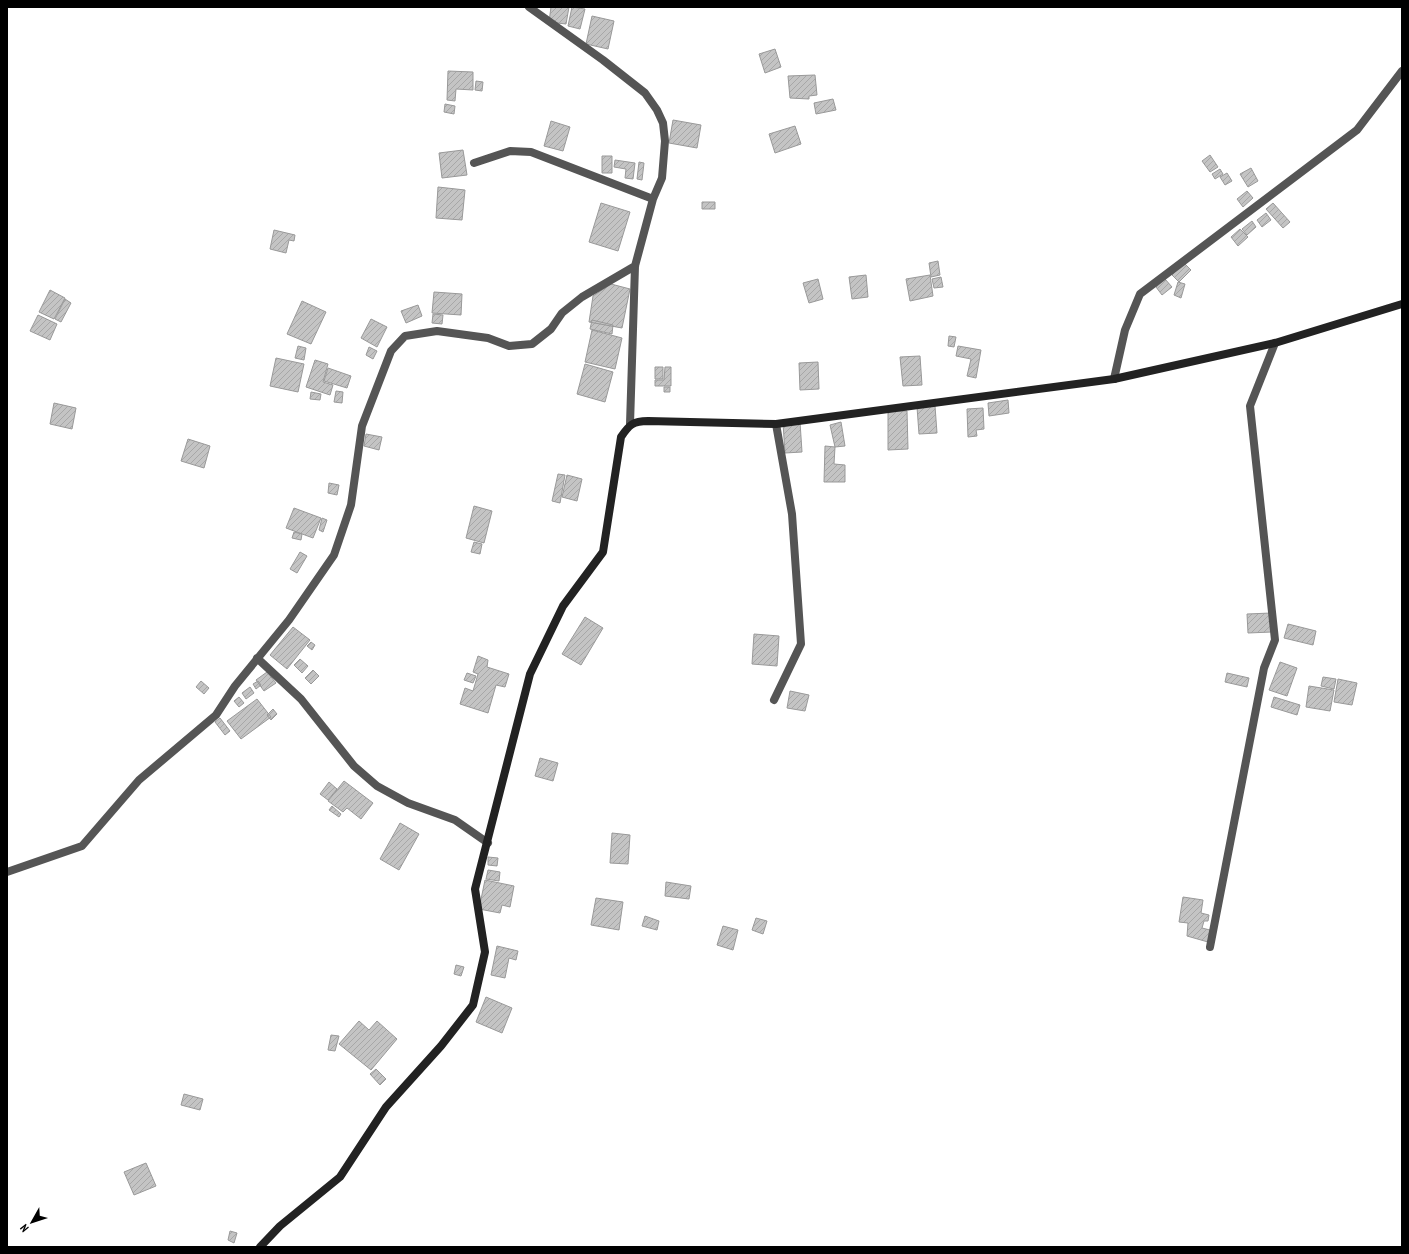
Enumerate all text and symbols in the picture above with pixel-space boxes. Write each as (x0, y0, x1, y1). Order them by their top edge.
north arrow (12, 1202, 52, 1242)
text: N (17, 1222, 32, 1235)

